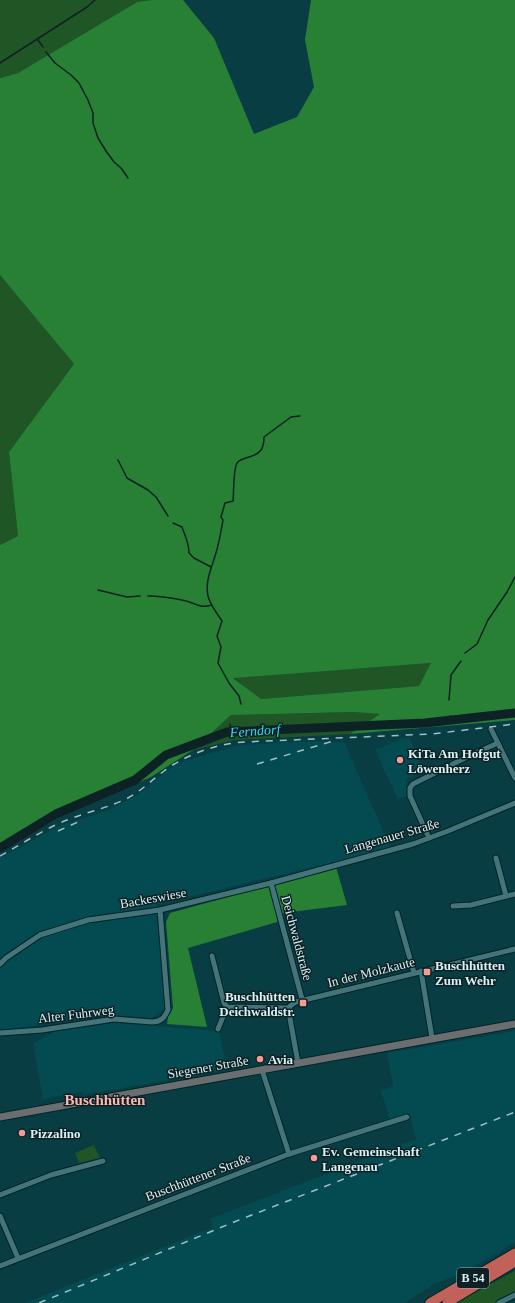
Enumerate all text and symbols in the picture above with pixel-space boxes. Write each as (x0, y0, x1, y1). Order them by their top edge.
water label: Ferndorf (228, 722, 283, 740)
place label: KiTa Am Hofgut Löwenherz (408, 746, 501, 776)
marker: KiTa Am Hofgut Löwenherz (395, 755, 405, 765)
street label: Langenauer Straße (343, 815, 441, 857)
street label: Backeswiese (119, 885, 188, 911)
street label: Deichwaldstraße (278, 894, 316, 982)
street label: In der Molzkaute (326, 954, 416, 990)
place label: Buschhütten Zum Wehr (435, 958, 506, 988)
marker: Buschhütten Zum Wehr (422, 967, 432, 977)
place label: Buschhütten Deichwaldstr. (219, 989, 296, 1019)
marker: Buschhütten Deichwaldstr. (298, 998, 308, 1008)
street label: Alter Fuhrweg (37, 1002, 115, 1026)
street label: Siegener Straße (166, 1052, 250, 1082)
place label: Avia (268, 1052, 294, 1067)
marker: Avia (255, 1054, 265, 1064)
district label: Buschhütten (65, 1092, 146, 1108)
place label: Pizzalino (30, 1126, 81, 1141)
marker: Pizzalino (17, 1128, 27, 1138)
place label: Ev. Gemeinschaft Langenau (322, 1144, 420, 1174)
street label: Buschhüttener Straße (143, 1150, 253, 1204)
marker: Ev. Gemeinschaft Langenau (309, 1153, 319, 1163)
road number: B 54 (457, 1268, 489, 1288)

